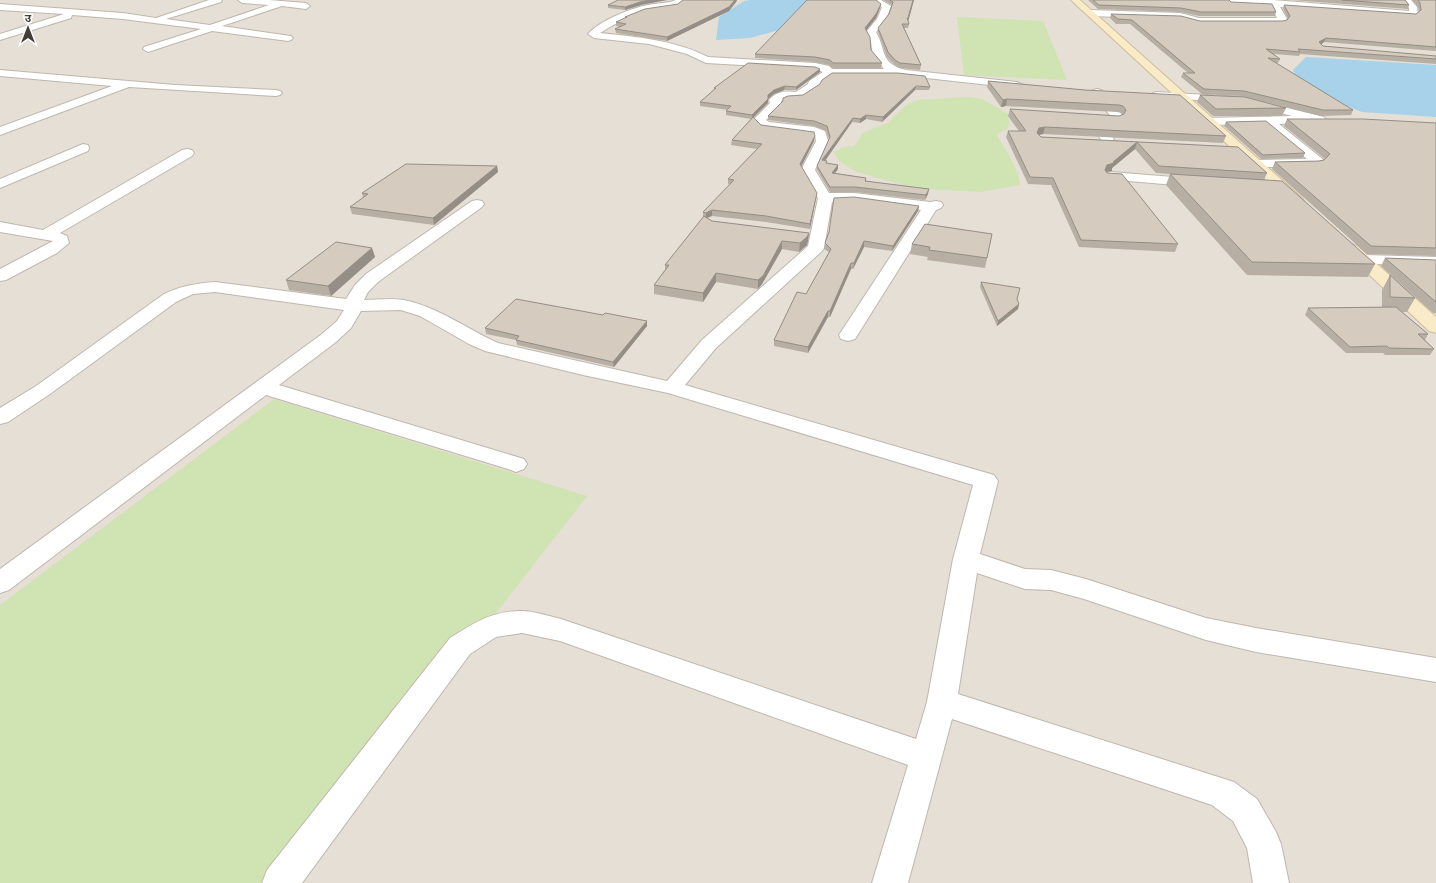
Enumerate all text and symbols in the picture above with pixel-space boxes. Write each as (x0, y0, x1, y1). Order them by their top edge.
north arrow (8, 8, 48, 48)
text: उ (25, 11, 32, 24)

